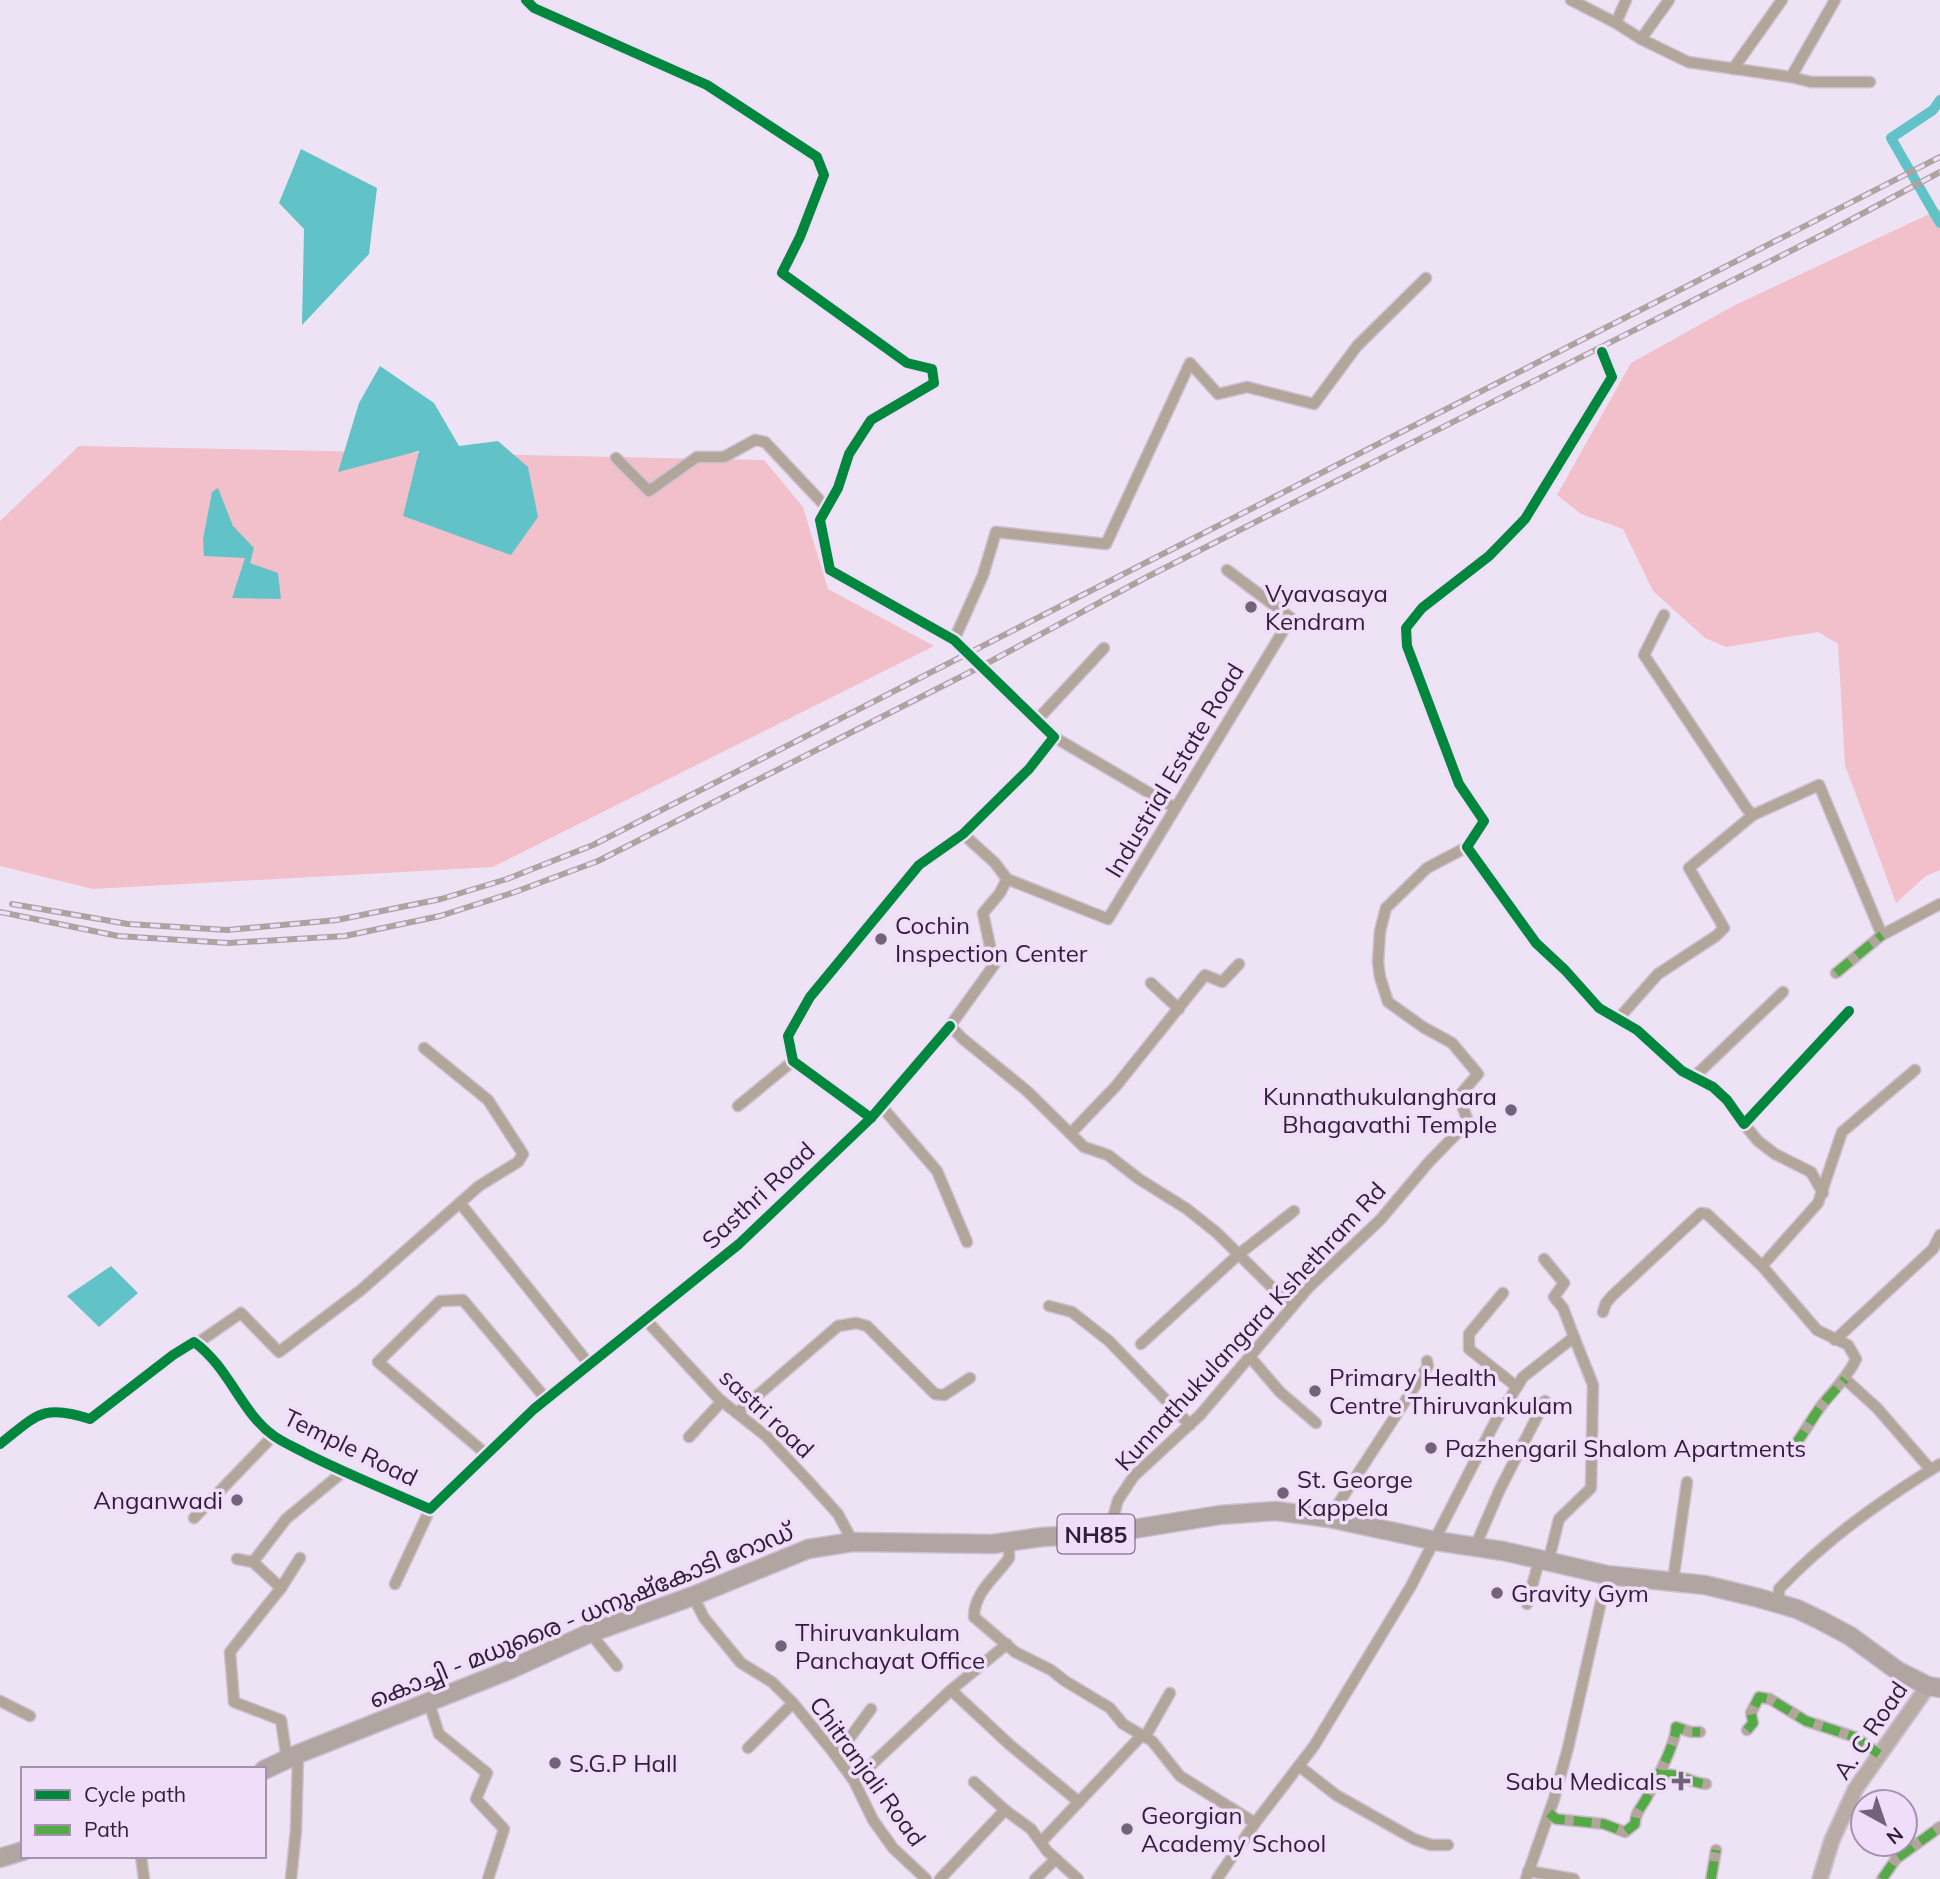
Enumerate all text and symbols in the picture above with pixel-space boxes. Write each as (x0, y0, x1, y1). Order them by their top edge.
place label: Vyavasaya Kendram (1265, 578, 1388, 636)
marker: Vyavasaya Kendram (1243, 599, 1259, 615)
street label: Industrial Estate Road (1098, 657, 1250, 883)
place label: Cochin Inspection Center (895, 910, 1088, 968)
marker: Cochin Inspection Center (873, 931, 889, 947)
place label: Kunnathukulanghara Bhagavathi Temple (1263, 1081, 1497, 1139)
marker: Kunnathukulanghara Bhagavathi Temple (1503, 1102, 1519, 1118)
street label: Sasthri Road (695, 1135, 821, 1255)
street label: Kunnathukulangara Kshethram Rd (1108, 1175, 1392, 1477)
street label: sastri road (714, 1362, 820, 1464)
place label: Primary Health Centre Thiruvankulam (1329, 1362, 1573, 1420)
marker: Primary Health Centre Thiruvankulam (1307, 1383, 1323, 1399)
street label: Temple Road (279, 1402, 423, 1492)
place label: Pazhengaril Shalom Apartments (1445, 1433, 1806, 1463)
marker: Pazhengaril Shalom Apartments (1423, 1440, 1439, 1456)
place label: St. George Kappela (1297, 1464, 1413, 1522)
place label: Anganwadi (93, 1485, 223, 1515)
marker: St. George Kappela (1275, 1485, 1291, 1501)
marker: Anganwadi (229, 1492, 245, 1508)
road number: NH85 (1058, 1514, 1134, 1554)
street label: കൊച്ചി - മധുരൈ - ധനുഷ്‌കോടി റോഡ് (365, 1515, 800, 1715)
place label: Gravity Gym (1511, 1578, 1649, 1608)
marker: Gravity Gym (1489, 1585, 1505, 1601)
place label: Thiruvankulam Panchayat Office (795, 1617, 985, 1675)
marker: Thiruvankulam Panchayat Office (773, 1638, 789, 1654)
street label: A. C Road (1826, 1675, 1914, 1785)
street label: Chitranjali Road (803, 1690, 933, 1852)
place label: S.G.P Hall (569, 1748, 677, 1778)
marker: S.G.P Hall (547, 1755, 563, 1771)
place label: Sabu Medicals (1506, 1766, 1667, 1796)
legend (21, 1767, 266, 1858)
marker: Sabu Medicals (1673, 1773, 1689, 1789)
text: Cycle path (84, 1781, 186, 1807)
north arrow (1849, 1788, 1919, 1858)
place label: Georgian Academy School (1141, 1800, 1326, 1858)
text: Path (84, 1816, 129, 1842)
marker: Georgian Academy School (1119, 1821, 1135, 1837)
text: N (1882, 1822, 1908, 1850)

